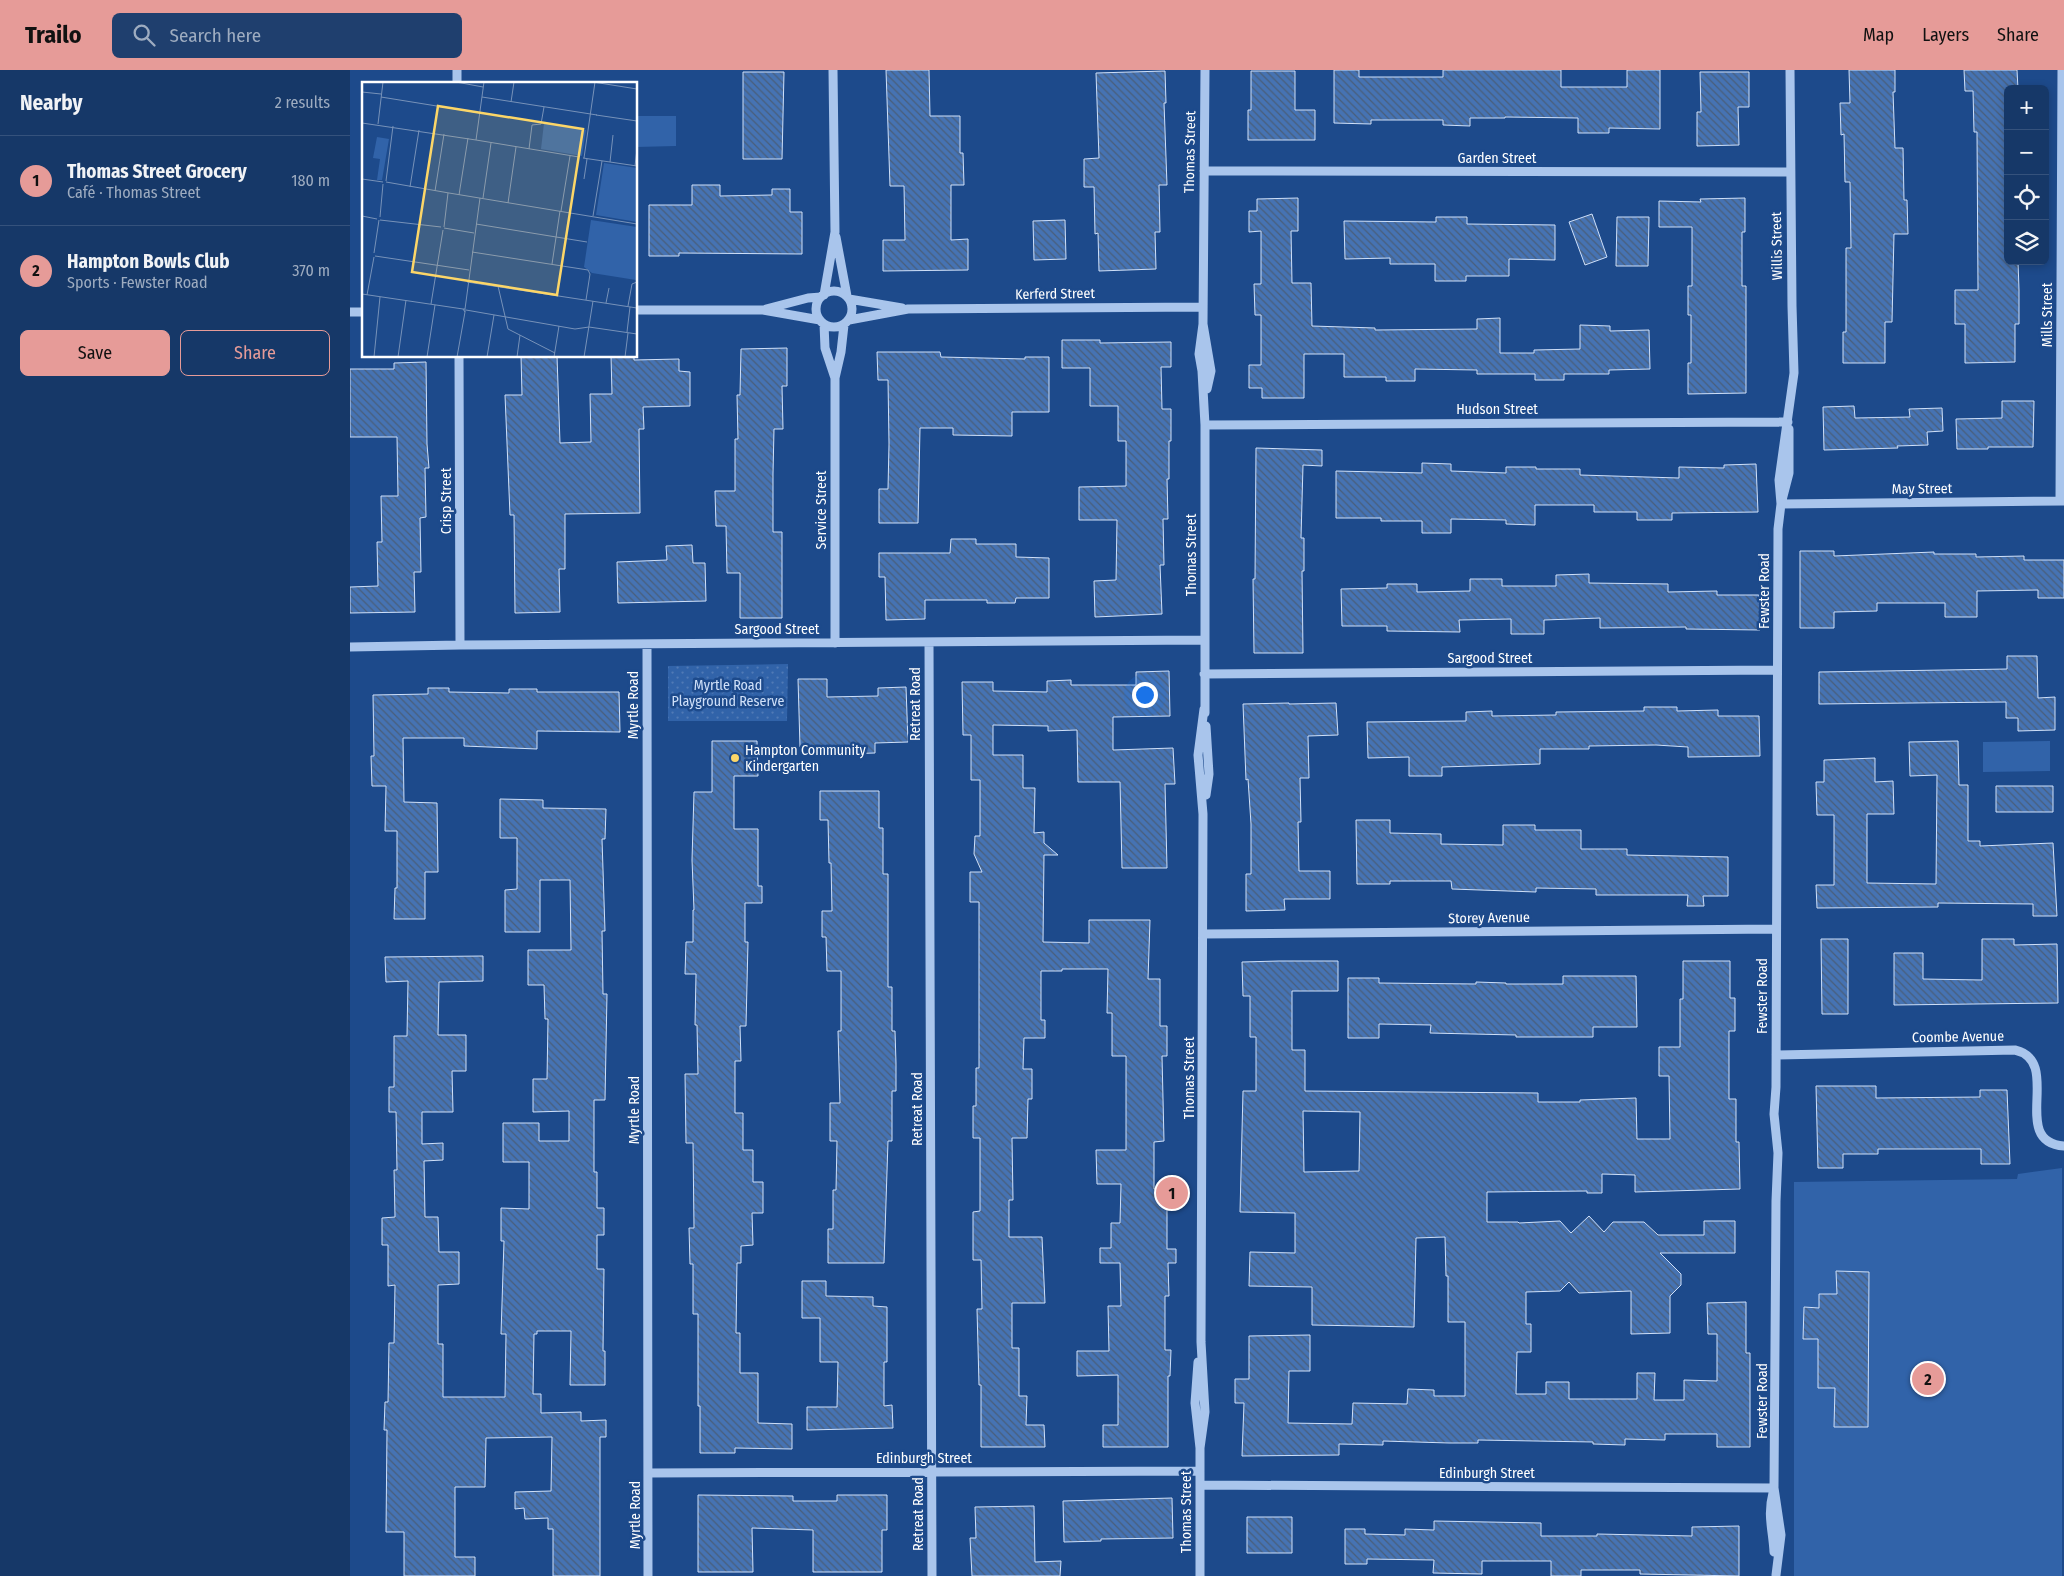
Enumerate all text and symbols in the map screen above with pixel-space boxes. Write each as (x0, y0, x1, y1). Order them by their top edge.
search box (112, 13, 462, 58)
text: Trailo (25, 21, 82, 49)
icon: search (130, 21, 158, 49)
text: Search here (170, 24, 261, 47)
text: Map (1863, 24, 1894, 46)
text: Layers (1922, 24, 1969, 46)
text: Share (1997, 24, 2039, 46)
inset map (362, 82, 638, 358)
map controls (2004, 85, 2049, 265)
button: + (2004, 85, 2049, 130)
text: Nearby (20, 90, 82, 116)
text: 2 results (275, 93, 330, 112)
street label: Thomas Street (1181, 110, 1199, 193)
button: − (2004, 130, 2049, 175)
street label: Garden Street (1458, 150, 1537, 167)
text: Thomas Street Grocery (67, 160, 247, 183)
text: 1 (33, 171, 39, 190)
text: 180 m (291, 171, 330, 190)
button: locate (2004, 175, 2049, 220)
text: Café · Thomas Street (67, 183, 201, 202)
street label: Willis Street (1768, 211, 1786, 280)
button: layers (2004, 220, 2049, 265)
text: Hampton Bowls Club (67, 250, 230, 273)
text: 2 (32, 261, 40, 280)
text: 370 m (292, 261, 330, 280)
text: Sports · Fewster Road (67, 273, 208, 292)
street label: Mills Street (2039, 282, 2056, 347)
street label: Kerferd Street (1015, 285, 1095, 303)
button: Save (20, 330, 170, 376)
button: Share (180, 330, 330, 376)
street label: Hudson Street (1456, 401, 1538, 418)
street label: Crisp Street (438, 467, 455, 534)
street label: Service Street (813, 470, 830, 549)
street label: May Street (1892, 480, 1953, 498)
street label: Thomas Street (1183, 513, 1200, 596)
street label: Fewster Road (1756, 553, 1773, 629)
street label: Sargood Street (735, 621, 820, 638)
street label: Sargood Street (1448, 650, 1533, 667)
street label: Retreat Road (907, 667, 924, 741)
street label: Myrtle Road (625, 671, 642, 739)
park label: Myrtle Road Playground Reserve (672, 677, 784, 710)
your location (1132, 682, 1158, 708)
place label: Hampton Community Kindergarten (745, 742, 866, 775)
marker: Hampton Community Kindergarten (729, 752, 741, 764)
street label: Storey Avenue (1448, 909, 1530, 927)
street label: Fewster Road (1754, 958, 1771, 1034)
street label: Coombe Avenue (1912, 1028, 2004, 1046)
street label: Thomas Street (1181, 1036, 1198, 1119)
street label: Retreat Road (909, 1072, 926, 1146)
street label: Myrtle Road (626, 1076, 643, 1144)
pin: 1 (1156, 1174, 1188, 1212)
pin: 2 (1912, 1360, 1944, 1398)
street label: Fewster Road (1754, 1363, 1771, 1439)
street label: Edinburgh Street (876, 1450, 972, 1467)
street label: Edinburgh Street (1439, 1465, 1535, 1482)
street label: Thomas Street (1178, 1470, 1195, 1553)
street label: Retreat Road (910, 1477, 927, 1551)
street label: Myrtle Road (627, 1481, 644, 1549)

